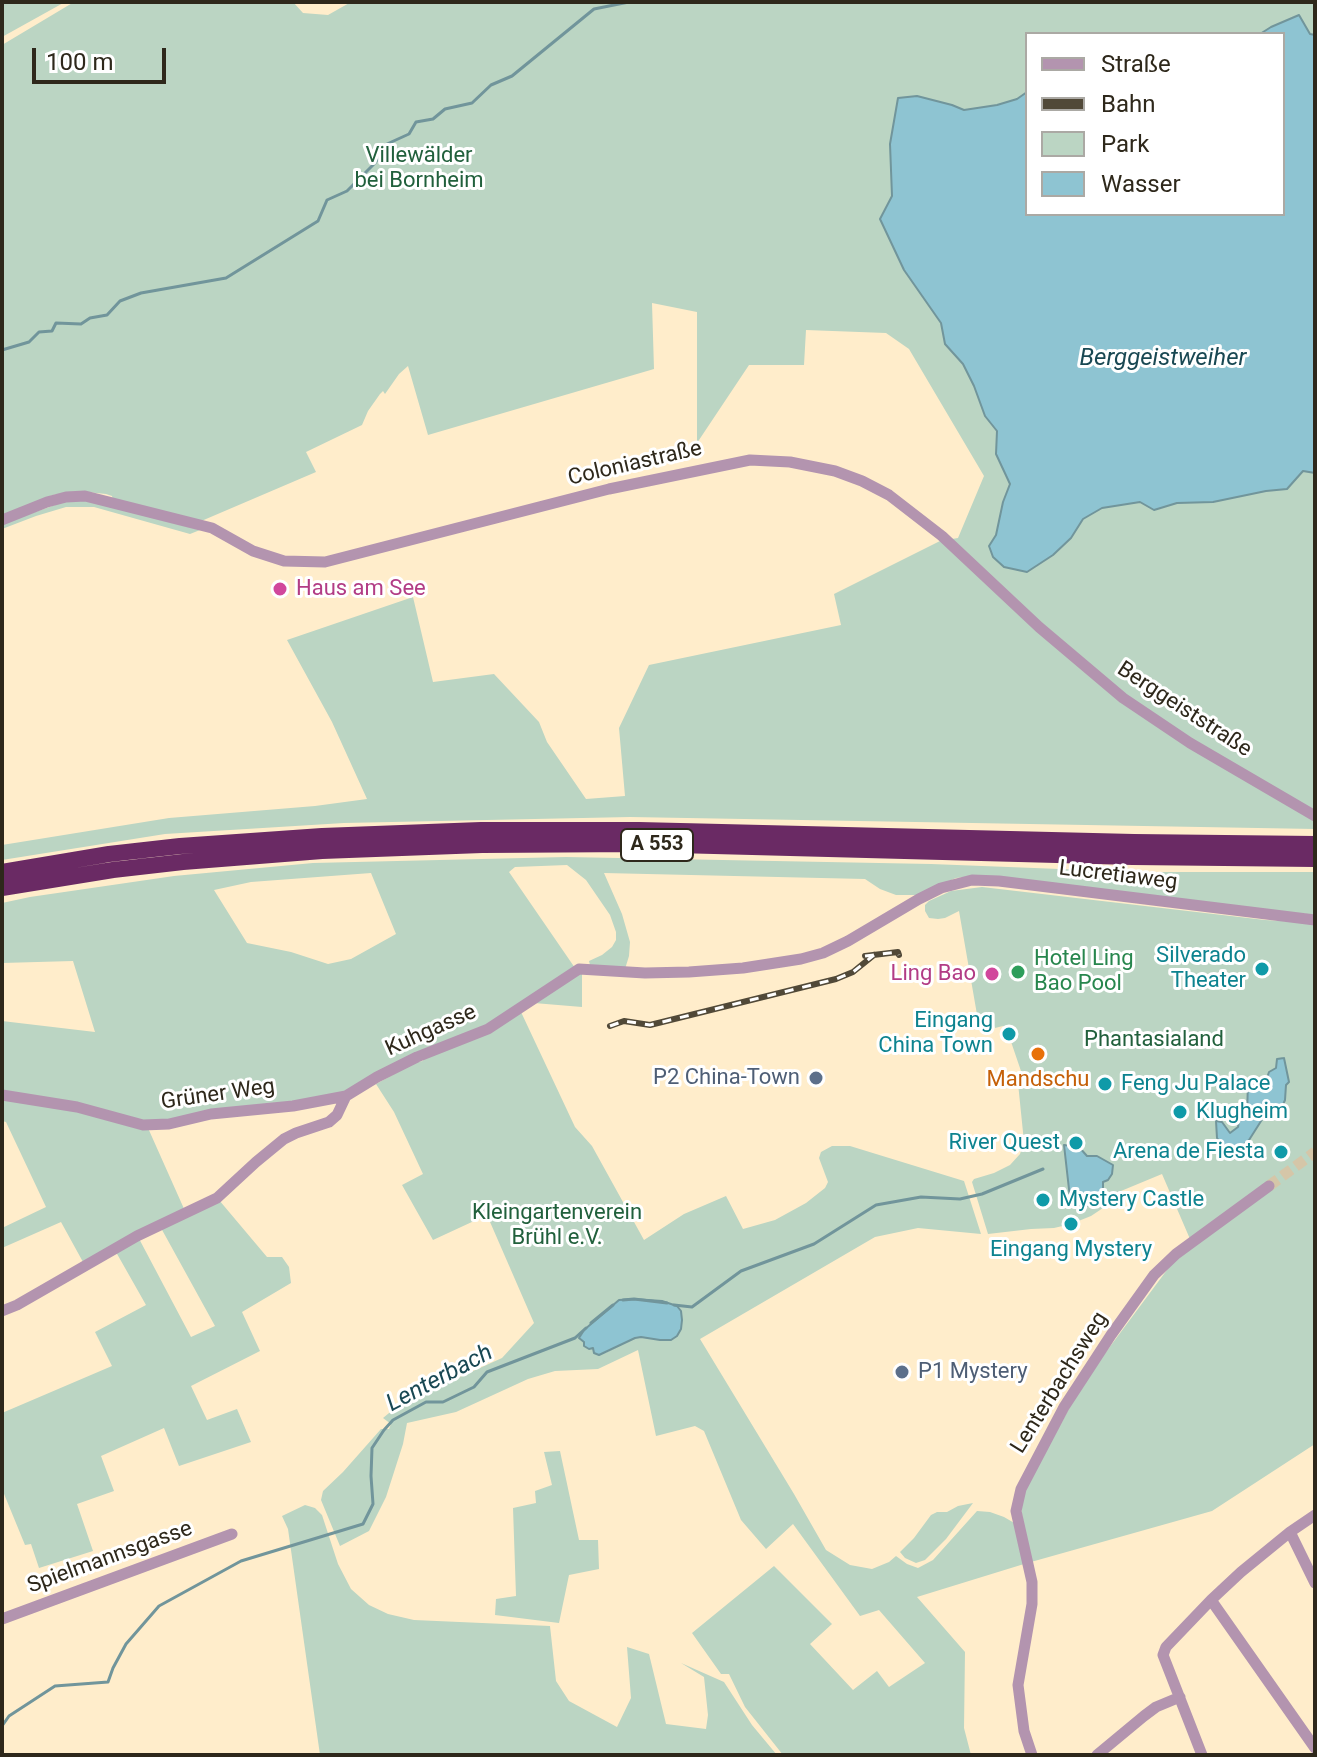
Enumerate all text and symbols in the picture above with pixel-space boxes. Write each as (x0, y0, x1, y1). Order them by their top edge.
scale bar (36, 32, 170, 82)
legend (1025, 32, 1285, 216)
text: 100 m (46, 48, 113, 76)
text: Straße (1101, 50, 1171, 78)
text: Bahn (1101, 90, 1155, 118)
text: Park (1101, 130, 1149, 158)
park label: Villewälder bei Bornheim (354, 143, 484, 194)
text: Wasser (1101, 170, 1181, 198)
water label: Berggeistweiher (1080, 345, 1246, 373)
street label: Coloniastraße (566, 436, 704, 492)
place label: Haus am See (296, 576, 426, 602)
marker: Haus am See (271, 580, 289, 598)
street label: Berggeiststraße (1112, 657, 1256, 763)
road number: A 553 (621, 829, 693, 861)
street label: Lucretiaweg (1057, 856, 1179, 896)
place label: Silverado Theater (1156, 943, 1246, 994)
place label: Hotel Ling Bao Pool (1034, 946, 1134, 998)
marker: Silverado Theater (1253, 960, 1271, 978)
place label: Ling Bao (891, 961, 976, 987)
marker: Hotel Ling Bao Pool (1009, 963, 1027, 981)
marker: Ling Bao (983, 965, 1001, 983)
street label: Kuhgasse (382, 999, 480, 1063)
place label: Eingang China Town (878, 1008, 993, 1060)
marker: Eingang China Town (1000, 1025, 1018, 1043)
park label: Phantasialand (1084, 1027, 1224, 1053)
marker: Mandschu (1029, 1045, 1047, 1063)
place label: P2 China-Town (653, 1065, 800, 1091)
place label: Mandschu (987, 1067, 1089, 1093)
marker: P2 China-Town (807, 1069, 825, 1087)
place label: Feng Ju Palace (1121, 1071, 1271, 1097)
street label: Grüner Weg (159, 1074, 277, 1116)
marker: Feng Ju Palace (1096, 1075, 1114, 1093)
place label: Klugheim (1196, 1099, 1288, 1125)
marker: Klugheim (1171, 1103, 1189, 1121)
place label: River Quest (949, 1130, 1060, 1156)
marker: River Quest (1067, 1134, 1085, 1152)
place label: Arena de Fiesta (1113, 1139, 1265, 1165)
marker: Arena de Fiesta (1272, 1143, 1290, 1161)
place label: Mystery Castle (1059, 1187, 1204, 1213)
marker: Mystery Castle (1034, 1191, 1052, 1209)
park label: Kleingartenverein Brühl e.V. (472, 1200, 642, 1252)
marker: Eingang Mystery (1062, 1215, 1080, 1233)
place label: Eingang Mystery (990, 1237, 1152, 1263)
street label: Lenterbachsweg (1006, 1307, 1114, 1459)
water label: Lenterbach (382, 1339, 498, 1419)
place label: P1 Mystery (918, 1359, 1028, 1385)
marker: P1 Mystery (893, 1363, 911, 1381)
street label: Spielmannsgasse (24, 1516, 196, 1600)

